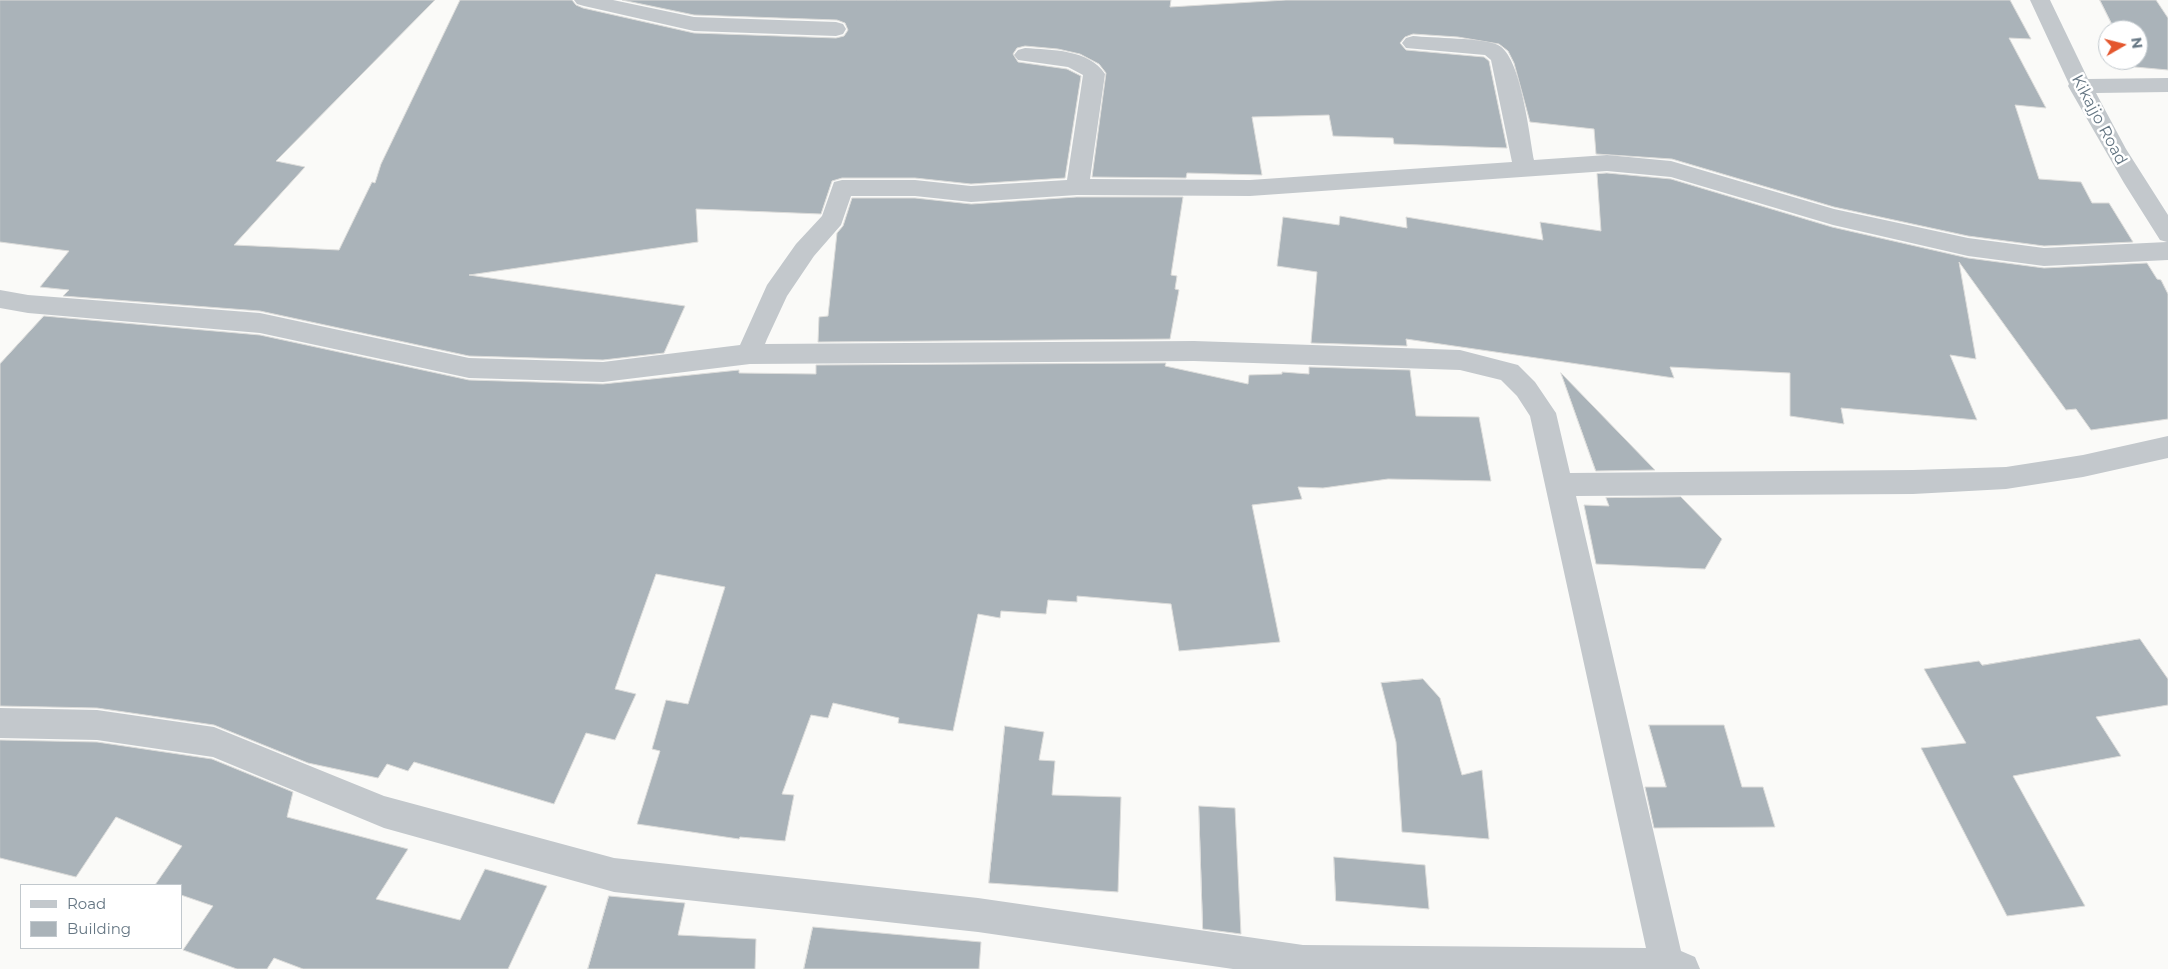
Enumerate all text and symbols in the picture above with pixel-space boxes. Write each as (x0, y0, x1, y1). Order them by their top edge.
north arrow (2098, 20, 2148, 70)
text: N (2127, 36, 2147, 50)
street label: Kikajjo Road (2067, 72, 2131, 168)
legend (20, 884, 182, 949)
text: Road (67, 894, 106, 913)
text: Building (67, 919, 131, 938)

